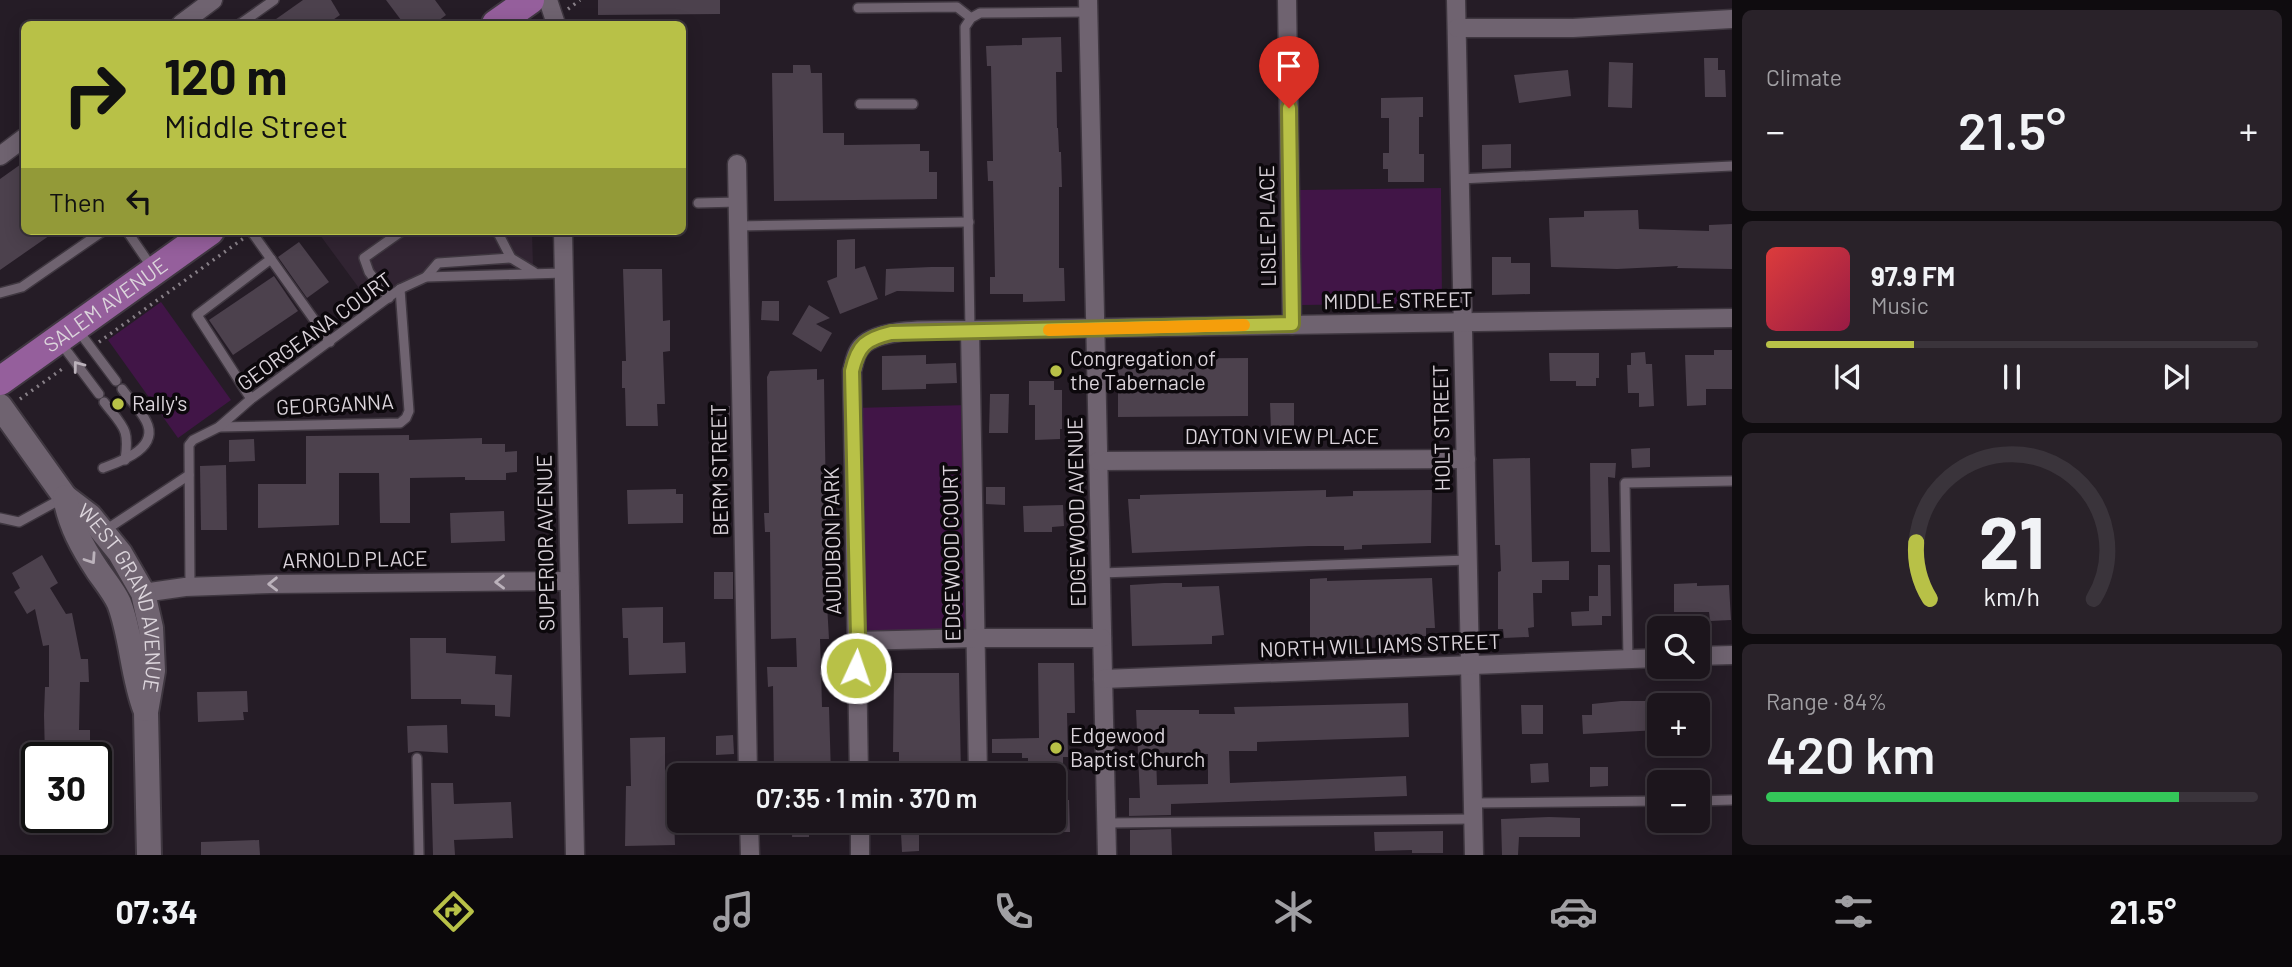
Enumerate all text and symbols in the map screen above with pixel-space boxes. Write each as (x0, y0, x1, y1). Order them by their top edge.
pin (1259, 36, 1319, 108)
text: 120 m (164, 46, 287, 105)
icon: arrive (1270, 47, 1308, 85)
icon: right (49, 49, 140, 140)
text: Climate (1766, 63, 1842, 91)
text: 21.5° (1958, 98, 2066, 160)
text: Middle Street (164, 106, 348, 144)
text: − (1766, 107, 1785, 153)
text: + (2239, 107, 2258, 153)
street label: LISLE PLACE (1253, 165, 1280, 287)
icon: left (120, 182, 158, 220)
text: Then (49, 186, 106, 217)
street label: SALEM AVENUE (38, 252, 172, 357)
text: 97.9 FM (1871, 260, 1955, 291)
street label: GEORGEANA COURT (232, 266, 396, 395)
street label: MIDDLE STREET (1323, 286, 1473, 313)
text: Music (1871, 291, 1929, 319)
place label: Congregation of the Tabernacle (1070, 345, 1216, 394)
icon: previous (1829, 358, 1867, 396)
icon: pause (1993, 358, 2031, 396)
icon: next (2157, 358, 2195, 396)
one-way arrow (74, 362, 86, 374)
marker: Congregation of the Tabernacle (1048, 363, 1064, 379)
street label: HOLT STREET (1427, 364, 1454, 492)
street label: GEORGANNA (275, 388, 395, 419)
place label: Rally's (132, 390, 187, 415)
marker: Rally's (110, 396, 126, 412)
street label: BERM STREET (705, 404, 732, 536)
street label: EDGEWOOD AVENUE (1061, 417, 1090, 607)
street label: DAYTON VIEW PLACE (1185, 423, 1379, 448)
street label: SUPERIOR AVENUE (530, 455, 559, 631)
street label: EDGEWOOD COURT (936, 464, 965, 642)
street label: AUDUBON PARK (818, 467, 845, 615)
street label: WEST GRAND AVENUE (73, 497, 168, 694)
text: 21 (1979, 497, 2045, 585)
street label: ARNOLD PLACE (282, 545, 428, 572)
one-way arrow (82, 551, 95, 564)
one-way arrow (495, 574, 505, 590)
one-way arrow (267, 576, 278, 592)
text: km/h (1984, 581, 2040, 611)
map controls (1647, 616, 1710, 833)
button: search (1647, 616, 1710, 679)
street label: NORTH WILLIAMS STREET (1259, 628, 1501, 661)
position arrow (819, 631, 893, 705)
text: Range · 84% (1766, 687, 1887, 715)
button: + (1647, 693, 1710, 756)
place label: Edgewood Baptist Church (1070, 722, 1205, 771)
text: 420 km (1766, 722, 1935, 784)
marker: Edgewood Baptist Church (1048, 740, 1064, 756)
speed limit sign: 30 (21, 742, 112, 833)
button: − (1647, 770, 1710, 833)
text: 07:35 · 1 min · 370 m (756, 782, 977, 813)
icon: directions (429, 887, 478, 936)
icon: music (709, 887, 758, 936)
icon: phone (989, 887, 1038, 936)
icon: climate (1269, 887, 1318, 936)
icon: car (1549, 887, 1598, 936)
icon: filters (1829, 887, 1878, 936)
text: 07:34 (116, 892, 198, 930)
text: 21.5° (2109, 892, 2176, 930)

